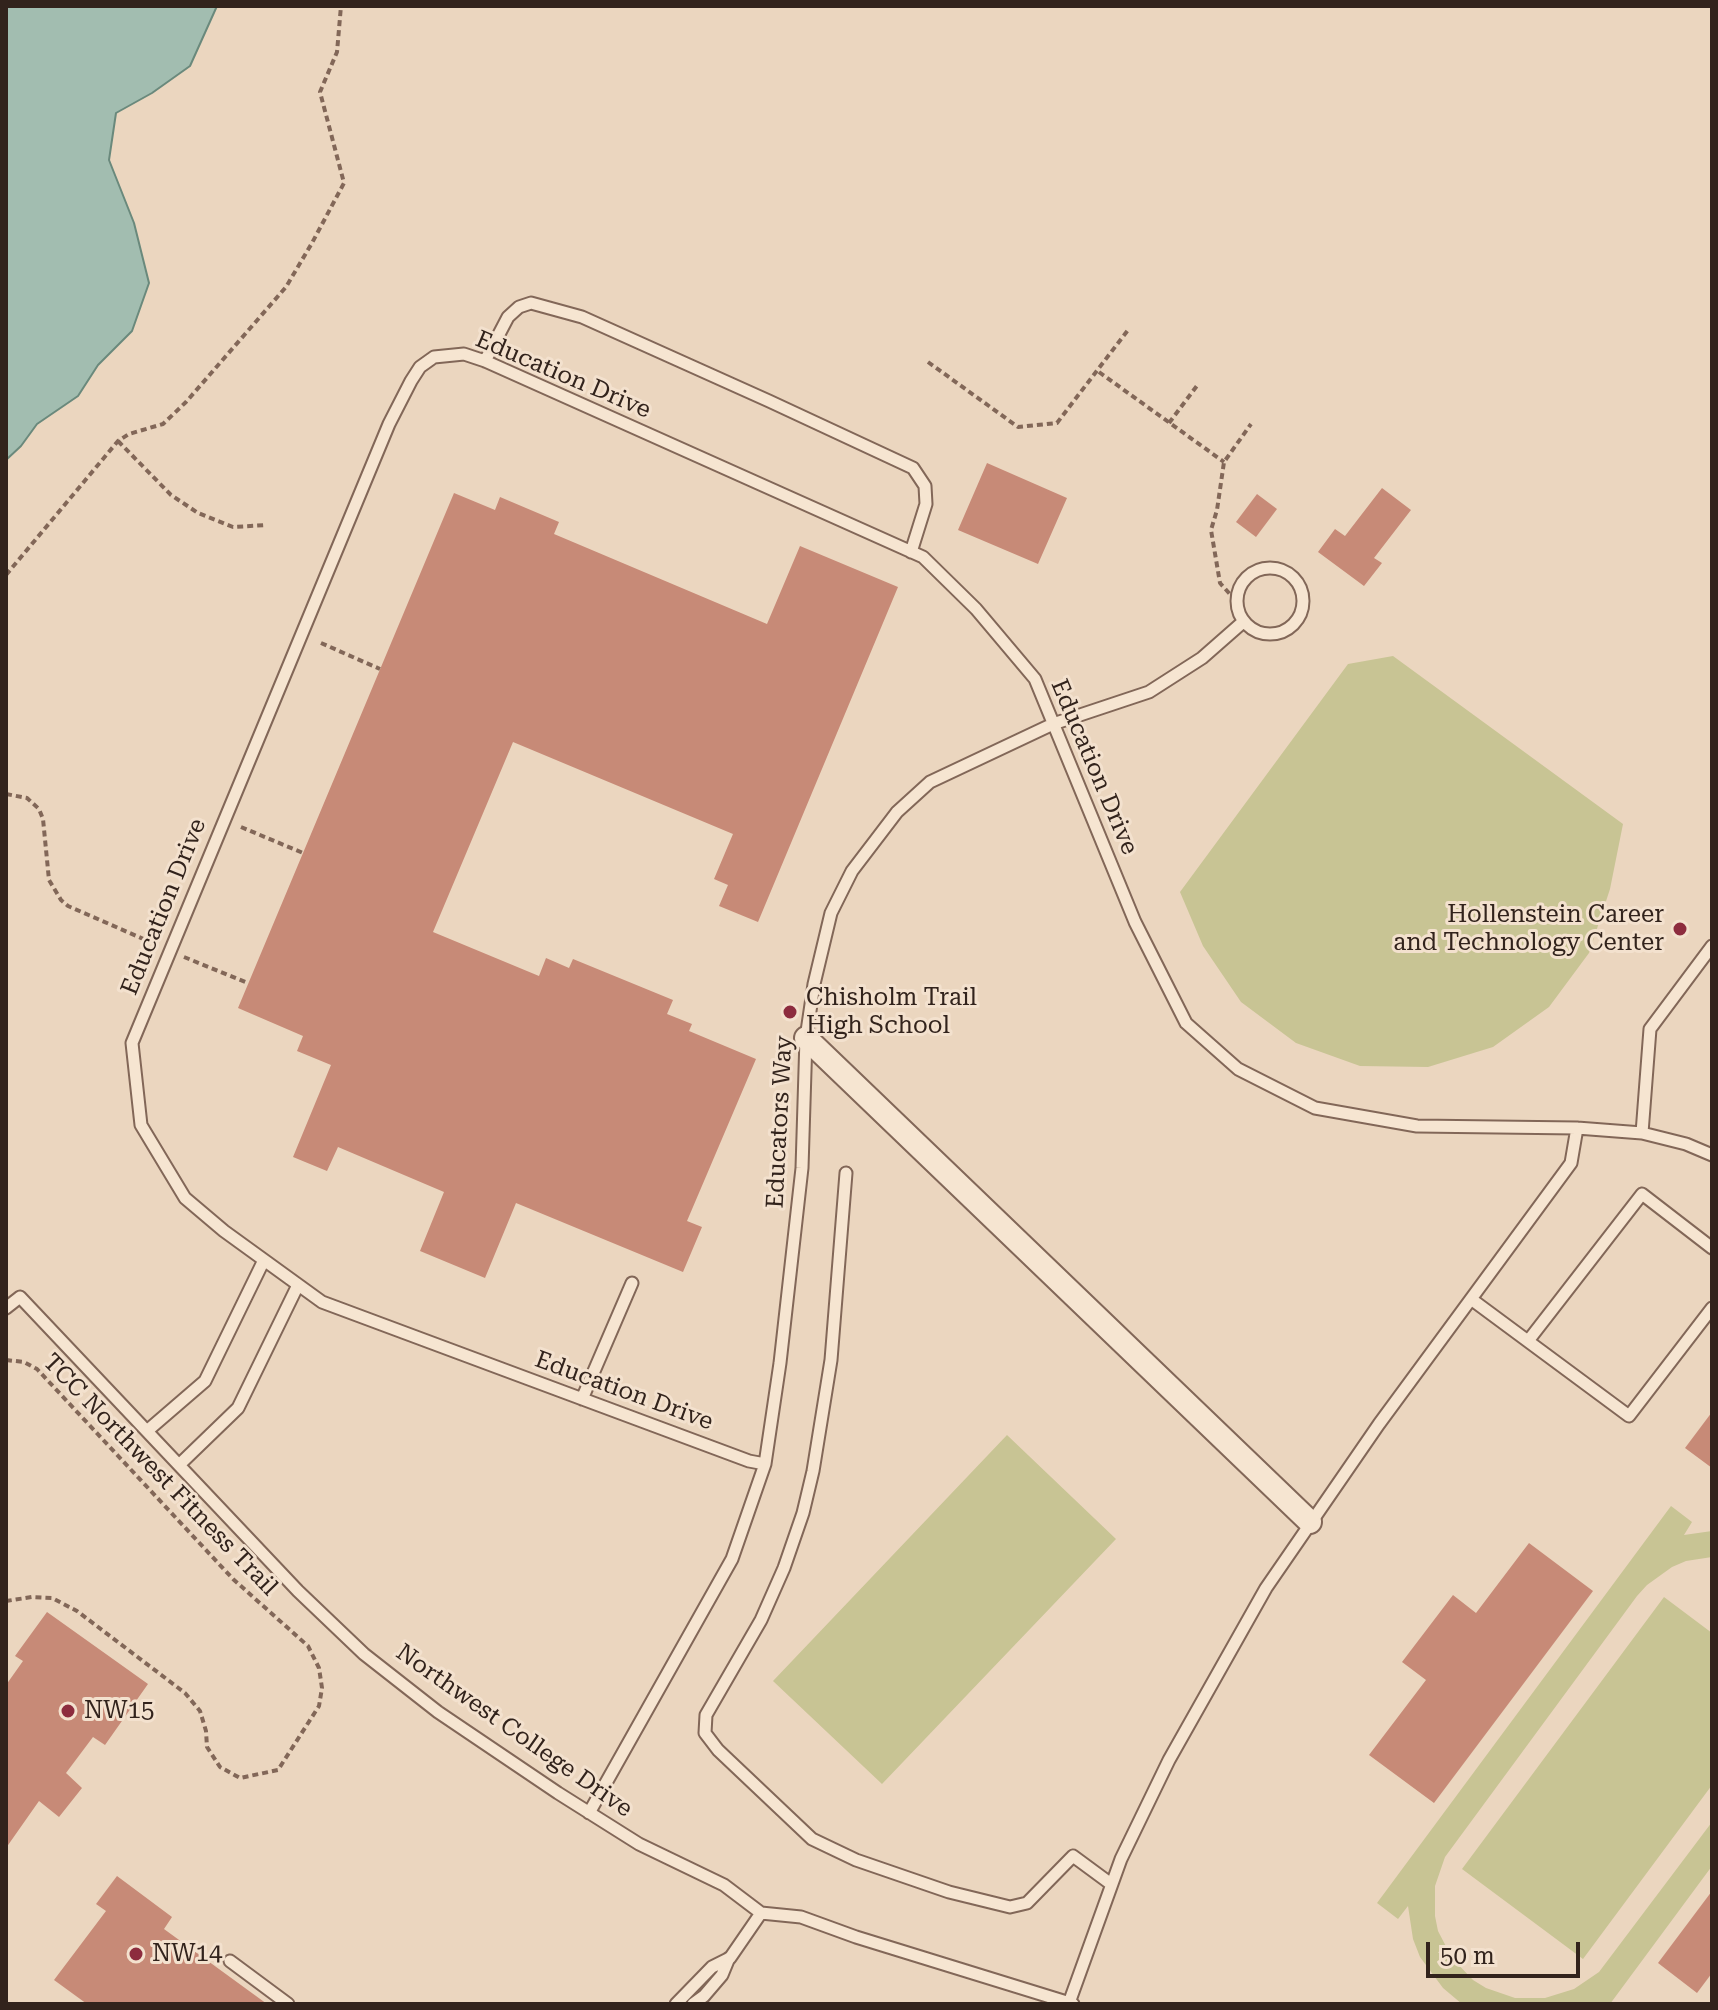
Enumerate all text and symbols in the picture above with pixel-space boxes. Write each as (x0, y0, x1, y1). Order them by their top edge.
street label: Education Drive (471, 325, 655, 425)
street label: Education Drive (1044, 675, 1144, 859)
street label: Education Drive (116, 815, 212, 999)
place label: Hollenstein Career and Technology Center (1393, 901, 1664, 957)
marker: Hollenstein Career and Technology Center (1671, 920, 1689, 938)
place label: Chisholm Trail High School (806, 984, 977, 1040)
marker: Chisholm Trail High School (781, 1003, 799, 1021)
street label: Educators Way (761, 1035, 799, 1209)
street label: Education Drive (531, 1345, 717, 1437)
street label: TCC Northwest Fitness Trail (37, 1348, 283, 1602)
street label: Northwest College Drive (390, 1638, 638, 1824)
place label: NW15 (84, 1697, 154, 1725)
marker: NW15 (59, 1702, 77, 1720)
scale bar (1430, 1926, 1584, 1976)
place label: NW14 (152, 1940, 222, 1968)
text: 50 m (1440, 1942, 1495, 1970)
marker: NW14 (127, 1945, 145, 1963)

